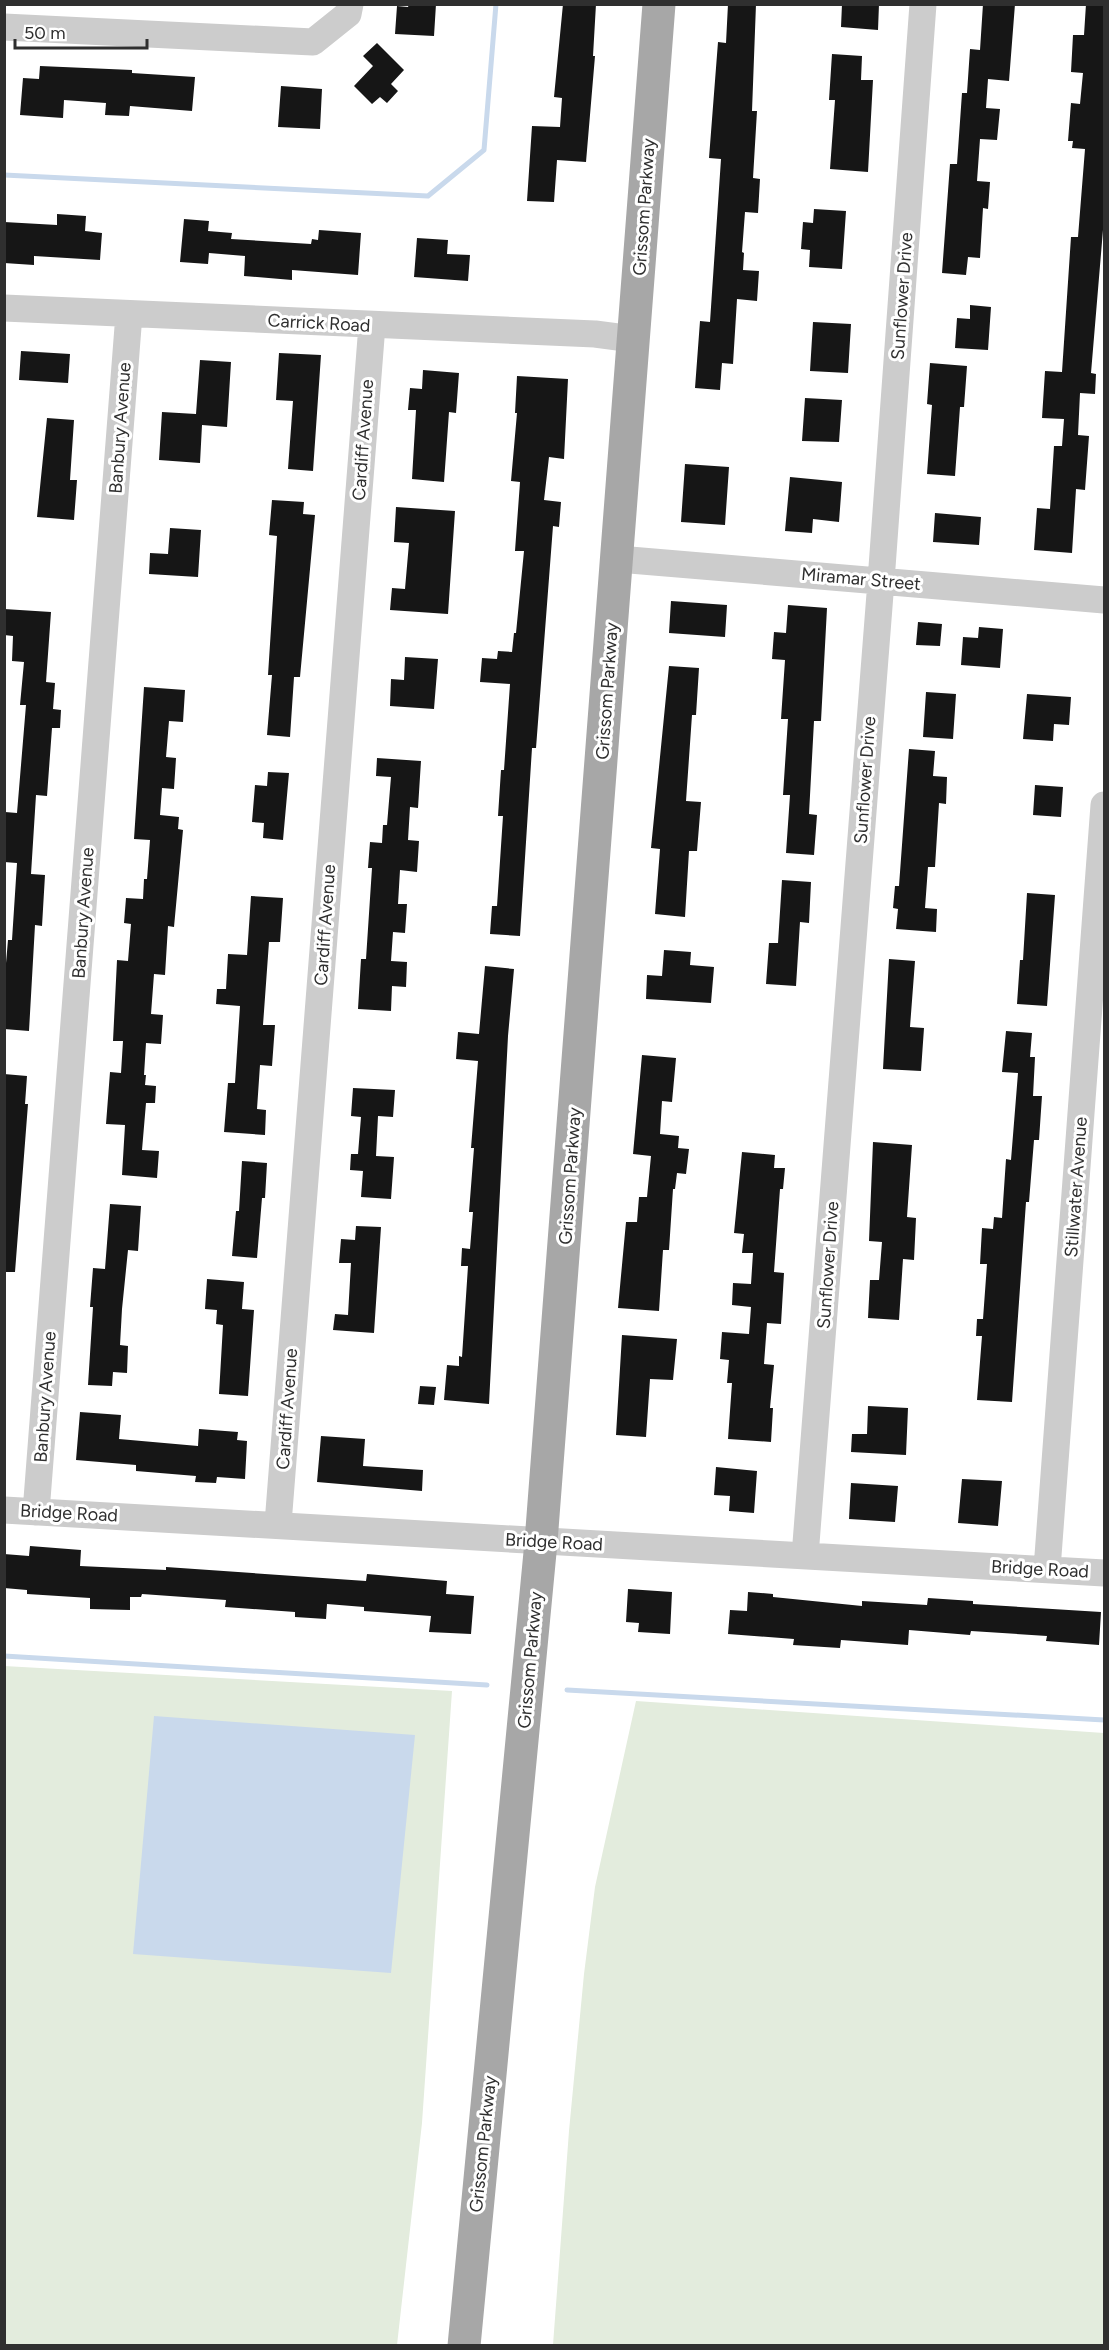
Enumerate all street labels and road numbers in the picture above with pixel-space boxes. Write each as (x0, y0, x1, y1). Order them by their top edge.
street label: Grissom Parkway (628, 137, 660, 276)
street label: Sunflower Drive (887, 231, 917, 361)
street label: Carrick Road (267, 309, 371, 337)
street label: Banbury Avenue (104, 361, 136, 494)
street label: Cardiff Avenue (348, 378, 378, 501)
street label: Miramar Street (800, 563, 922, 595)
street label: Grissom Parkway (591, 621, 623, 760)
street label: Sunflower Drive (850, 715, 880, 845)
street label: Banbury Avenue (67, 846, 99, 979)
street label: Cardiff Avenue (310, 863, 340, 986)
street label: Grissom Parkway (554, 1106, 586, 1245)
street label: Stillwater Avenue (1060, 1116, 1092, 1258)
street label: Sunflower Drive (813, 1200, 843, 1330)
street label: Banbury Avenue (29, 1330, 61, 1463)
street label: Cardiff Avenue (272, 1347, 302, 1470)
street label: Bridge Road (19, 1499, 119, 1527)
street label: Bridge Road (504, 1528, 604, 1556)
street label: Bridge Road (990, 1555, 1090, 1583)
street label: Grissom Parkway (513, 1590, 547, 1729)
street label: Grissom Parkway (465, 2074, 501, 2214)

